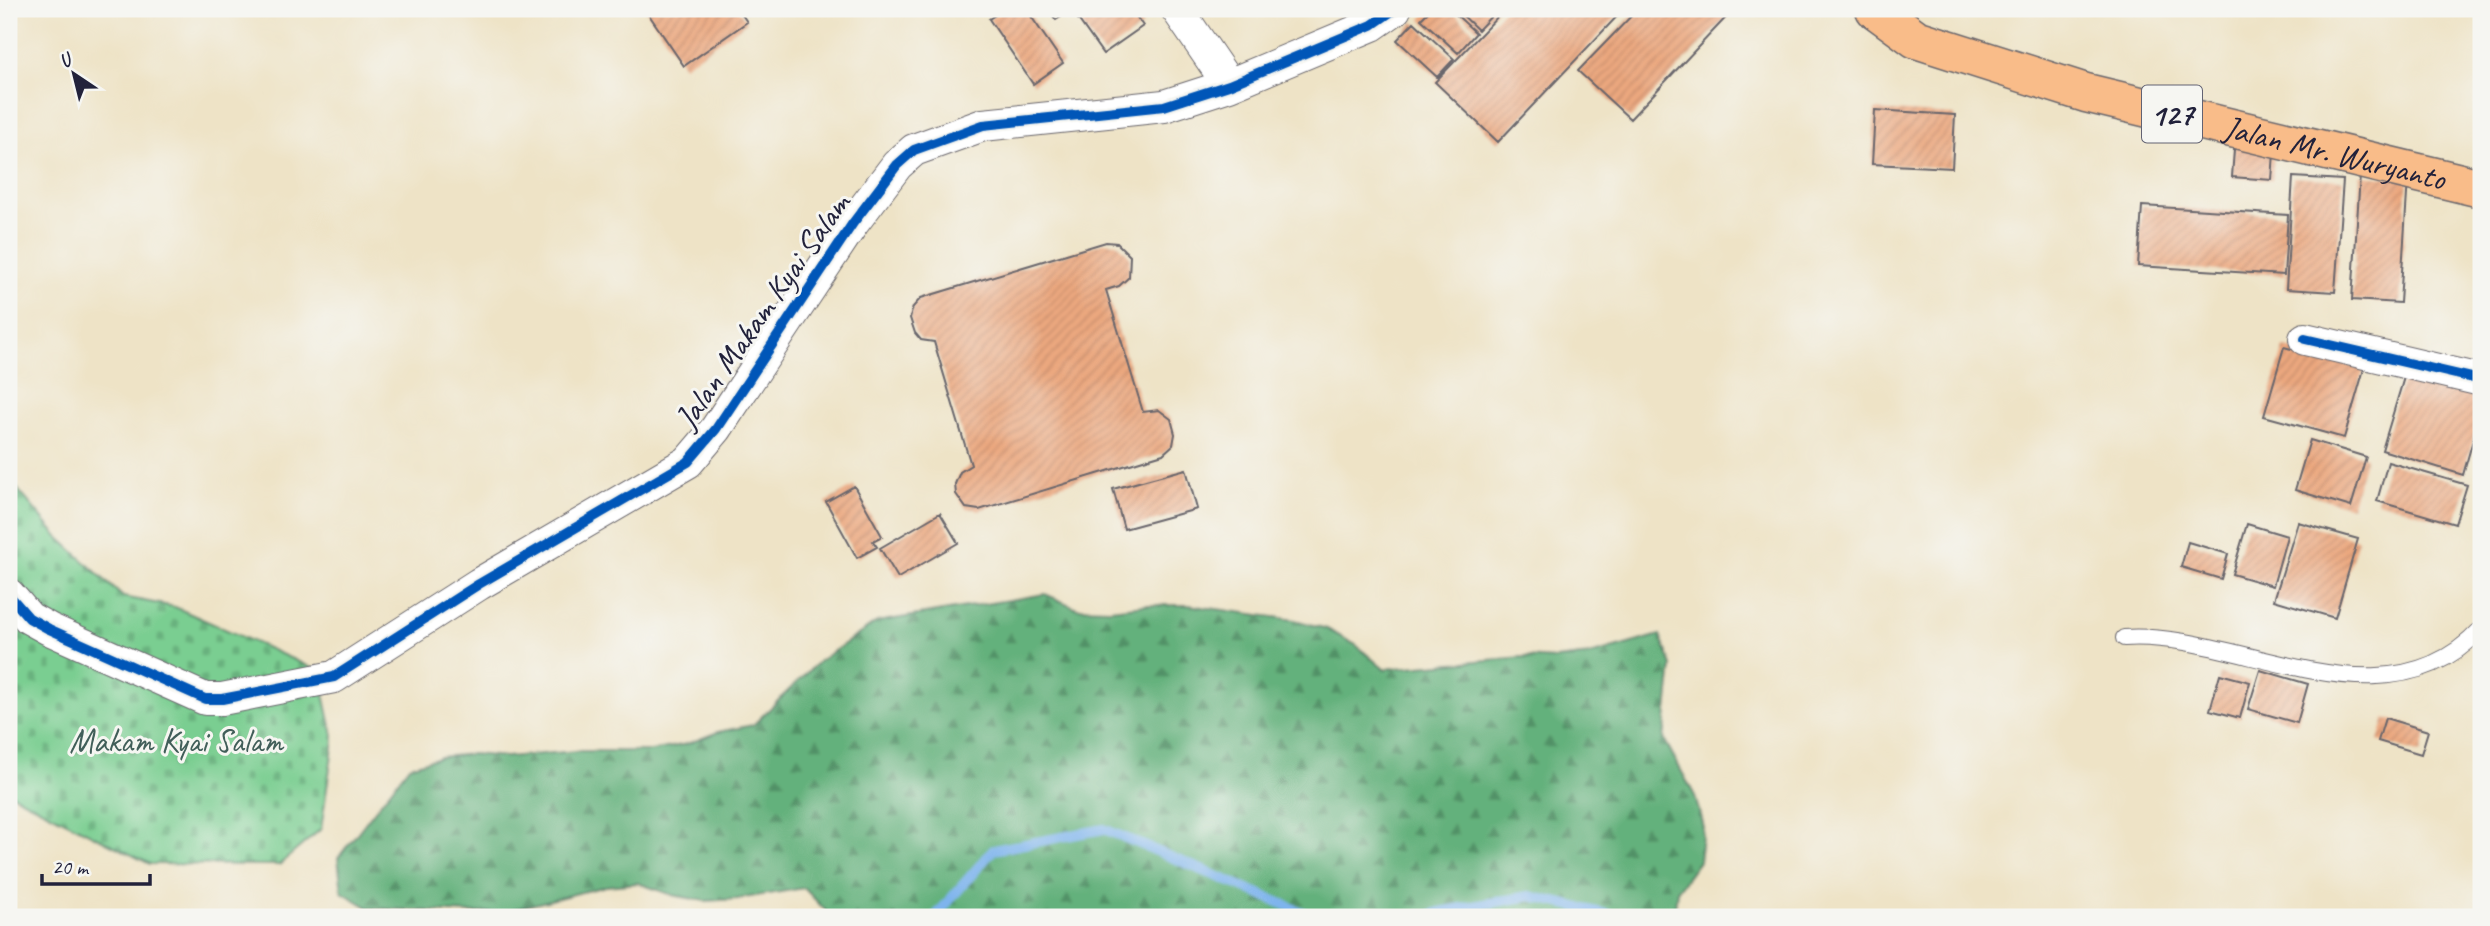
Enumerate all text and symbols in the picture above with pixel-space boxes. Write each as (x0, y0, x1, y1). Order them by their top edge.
north arrow (38, 38, 108, 108)
text: U (54, 46, 79, 73)
road number: 127 (2142, 86, 2202, 142)
street label: Jalan Mr. Wuryanto (2218, 106, 2451, 200)
street label: Jalan Makam Kyai Salam (664, 183, 860, 439)
park label: Makam Kyai Salam (69, 720, 285, 762)
scale bar (42, 842, 150, 886)
text: 20 m (52, 854, 90, 880)

